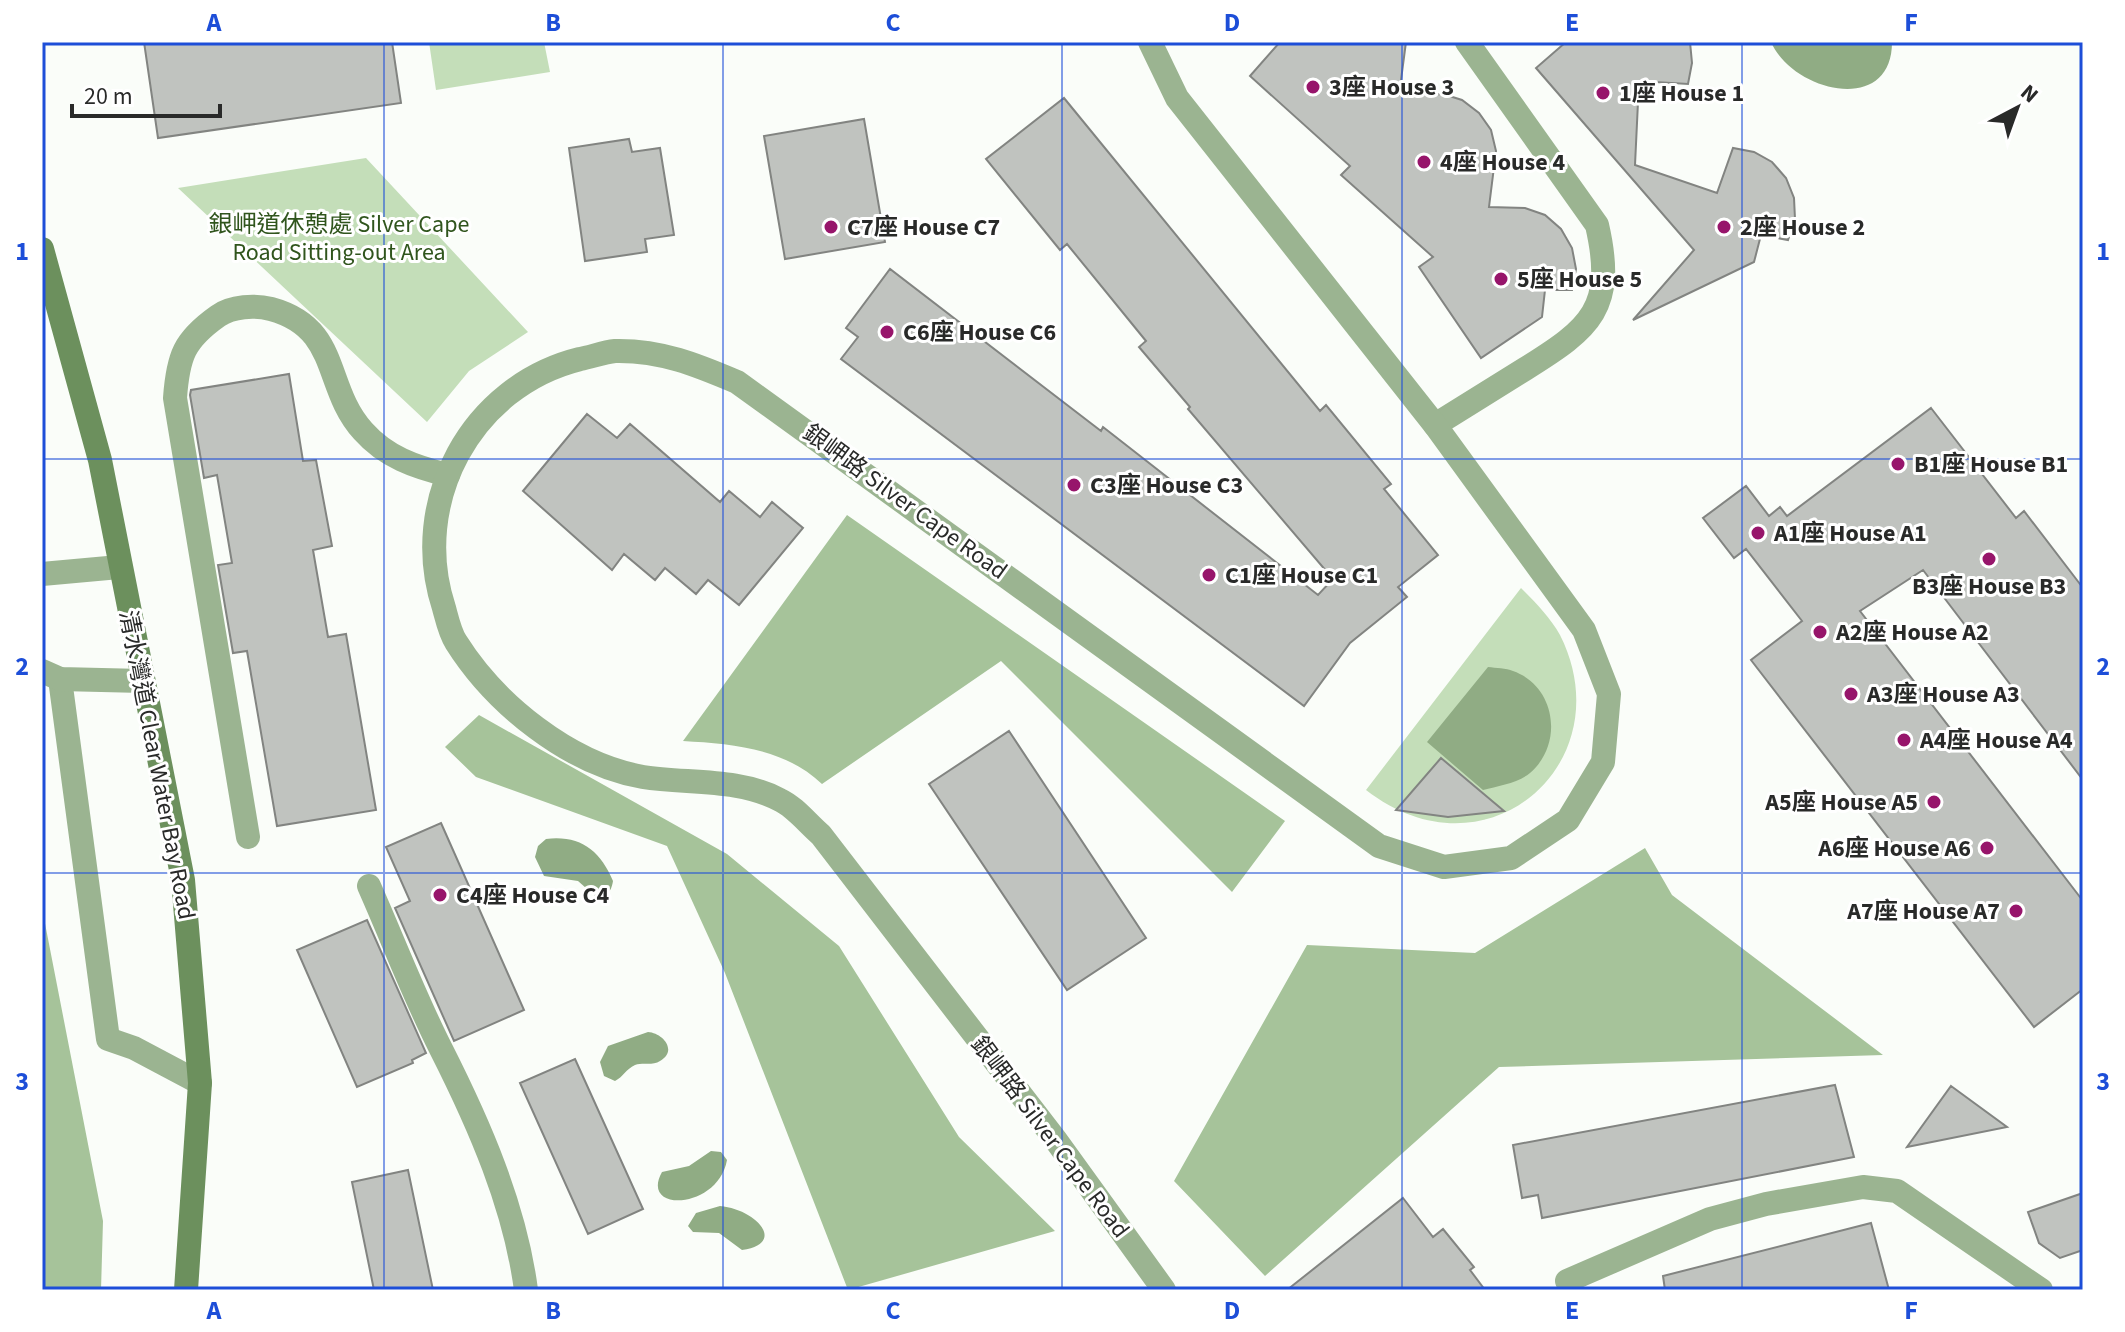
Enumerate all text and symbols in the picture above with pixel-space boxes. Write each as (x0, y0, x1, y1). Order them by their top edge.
text: A (206, 4, 223, 41)
text: B (545, 4, 561, 41)
text: C (885, 4, 901, 41)
text: D (1224, 4, 1240, 41)
text: E (1565, 4, 1579, 41)
text: F (1904, 4, 1918, 41)
scale bar (72, 68, 220, 118)
north arrow (1977, 68, 2057, 148)
place label: 3座 House 3 (1329, 70, 1454, 105)
place label: 1座 House 1 (1619, 76, 1744, 111)
text: N (2013, 77, 2045, 111)
marker: 3座 House 3 (1304, 78, 1322, 96)
text: 20 m (84, 79, 133, 114)
marker: 1座 House 1 (1594, 84, 1612, 102)
place label: 4座 House 4 (1440, 145, 1565, 180)
marker: 4座 House 4 (1415, 153, 1433, 171)
park label: 銀岬道休憩處 Silver Cape Road Sitting-out Area (209, 207, 469, 270)
place label: C7座 House C7 (847, 210, 1000, 245)
place label: 2座 House 2 (1740, 210, 1865, 245)
marker: C7座 House C7 (822, 218, 840, 236)
marker: 2座 House 2 (1715, 218, 1733, 236)
text: 1 (15, 233, 29, 270)
text: 1 (2096, 233, 2110, 270)
place label: 5座 House 5 (1517, 262, 1642, 297)
marker: 5座 House 5 (1492, 270, 1510, 288)
place label: C6座 House C6 (903, 315, 1056, 350)
marker: C6座 House C6 (878, 323, 896, 341)
street label: 銀岬路 Silver Cape Road (796, 416, 1014, 588)
place label: B1座 House B1 (1914, 447, 2068, 482)
marker: B1座 House B1 (1889, 455, 1907, 473)
place label: C3座 House C3 (1090, 468, 1243, 503)
marker: C3座 House C3 (1065, 476, 1083, 494)
place label: A1座 House A1 (1773, 516, 1927, 551)
marker: A1座 House A1 (1749, 524, 1767, 542)
marker: B3座 House B3 (1980, 550, 1998, 568)
place label: C1座 House C1 (1225, 558, 1378, 593)
marker: C1座 House C1 (1200, 566, 1218, 584)
place label: B3座 House B3 (1912, 569, 2066, 604)
street label: 清水灣道 Clear Water Bay Road (110, 607, 204, 923)
place label: A2座 House A2 (1835, 615, 1989, 650)
marker: A2座 House A2 (1811, 623, 1829, 641)
text: 2 (15, 648, 29, 685)
text: 2 (2096, 648, 2110, 685)
place label: A3座 House A3 (1866, 677, 2020, 712)
marker: A3座 House A3 (1842, 685, 1860, 703)
place label: A4座 House A4 (1919, 723, 2073, 758)
marker: A4座 House A4 (1895, 731, 1913, 749)
place label: A5座 House A5 (1764, 785, 1918, 820)
marker: A5座 House A5 (1925, 793, 1943, 811)
place label: A6座 House A6 (1817, 831, 1971, 866)
marker: A6座 House A6 (1978, 839, 1996, 857)
place label: C4座 House C4 (456, 878, 609, 913)
marker: C4座 House C4 (431, 886, 449, 904)
place label: A7座 House A7 (1846, 894, 2000, 929)
marker: A7座 House A7 (2007, 902, 2025, 920)
street label: 銀岬路 Silver Cape Road (962, 1029, 1138, 1245)
text: 3 (15, 1063, 29, 1100)
text: 3 (2096, 1063, 2110, 1100)
text: A (206, 1292, 223, 1329)
text: B (545, 1292, 561, 1329)
text: C (885, 1292, 901, 1329)
text: D (1224, 1292, 1240, 1329)
text: E (1565, 1292, 1579, 1329)
text: F (1904, 1292, 1918, 1329)

